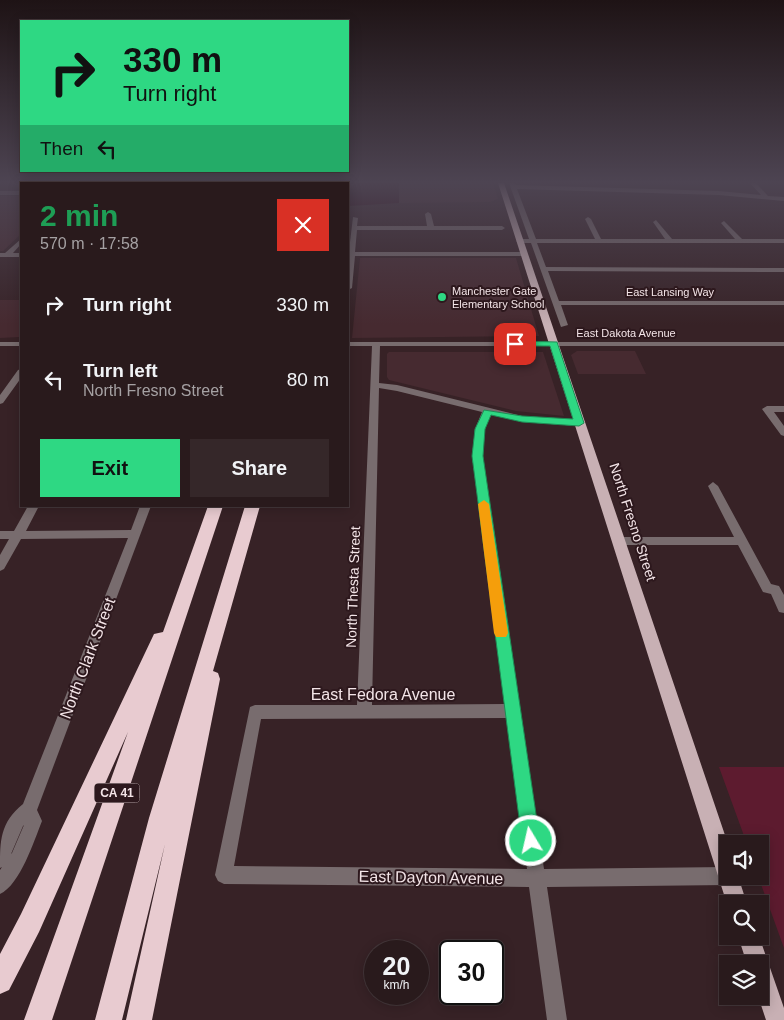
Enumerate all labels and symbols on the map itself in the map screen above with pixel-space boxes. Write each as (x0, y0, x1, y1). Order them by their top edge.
place label: Manchester Gate Elementary School (452, 285, 544, 310)
street label: East Lansing Way (626, 286, 715, 298)
marker: Manchester Gate Elementary School (436, 291, 448, 303)
pin (494, 323, 536, 365)
street label: East Dakota Avenue (576, 327, 676, 339)
street label: North Fresno Street (606, 461, 660, 583)
street label: North Thesta Street (343, 526, 363, 648)
street label: North Clark Street (57, 595, 119, 721)
street label: East Fedora Avenue (311, 686, 455, 703)
road number: CA 41 (94, 784, 140, 802)
position arrow (504, 814, 556, 866)
street label: East Dayton Avenue (359, 868, 504, 887)
speed limit sign: 30 (439, 940, 504, 1005)

